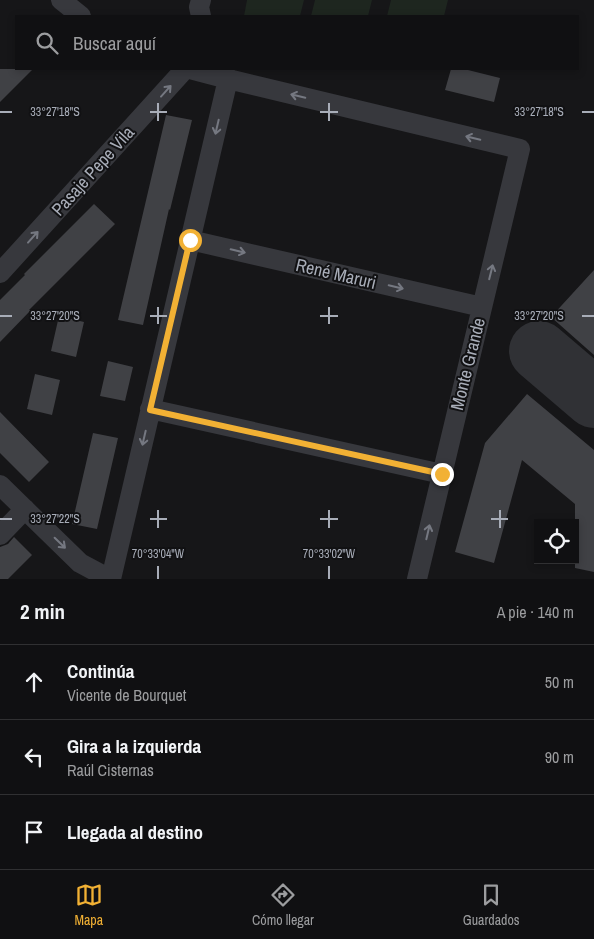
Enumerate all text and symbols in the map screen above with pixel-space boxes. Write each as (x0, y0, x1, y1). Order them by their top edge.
search box (15, 15, 579, 70)
icon: search (33, 29, 61, 57)
text: Buscar aquí (73, 30, 156, 56)
one-way arrow (160, 84, 172, 97)
one-way arrow (290, 91, 306, 100)
text: 33°27'18"S (30, 104, 80, 120)
text: 33°27'18"S (514, 104, 564, 120)
one-way arrow (212, 118, 221, 134)
street label: Pasaje Pepe Vila (46, 120, 140, 221)
one-way arrow (465, 133, 481, 142)
route start (179, 229, 202, 252)
one-way arrow (27, 230, 39, 243)
one-way arrow (229, 247, 245, 256)
street label: René Maruri (293, 252, 379, 295)
one-way arrow (487, 264, 496, 280)
one-way arrow (388, 283, 404, 292)
text: 33°27'20"S (30, 308, 80, 324)
text: 33°27'20"S (514, 308, 564, 324)
street label: Monte Grande (444, 315, 491, 413)
one-way arrow (139, 430, 148, 446)
route end (431, 463, 454, 486)
text: 33°27'22"S (30, 511, 80, 527)
map controls (534, 519, 579, 564)
button: locate (534, 519, 579, 564)
one-way arrow (424, 524, 433, 540)
one-way arrow (54, 537, 66, 549)
text: 70°33'04"W (132, 546, 185, 562)
text: 70°33'02"W (303, 546, 356, 562)
text: 2 min (20, 597, 65, 626)
text: A pie · 140 m (497, 601, 574, 623)
text: Continúa (67, 658, 135, 684)
icon: ahead (20, 668, 48, 696)
text: 50 m (545, 671, 574, 693)
text: Vicente de Bourquet (67, 684, 186, 706)
text: Gira a la izquierda (67, 733, 201, 759)
icon: left (20, 743, 48, 771)
text: 90 m (545, 746, 574, 768)
text: Raúl Cisternas (67, 759, 154, 781)
icon: arrive (20, 818, 48, 846)
text: Llegada al destino (67, 819, 203, 845)
tab: Mapa (74, 881, 103, 929)
tab: Cómo llegar (252, 881, 314, 929)
tab: Guardados (463, 881, 520, 929)

